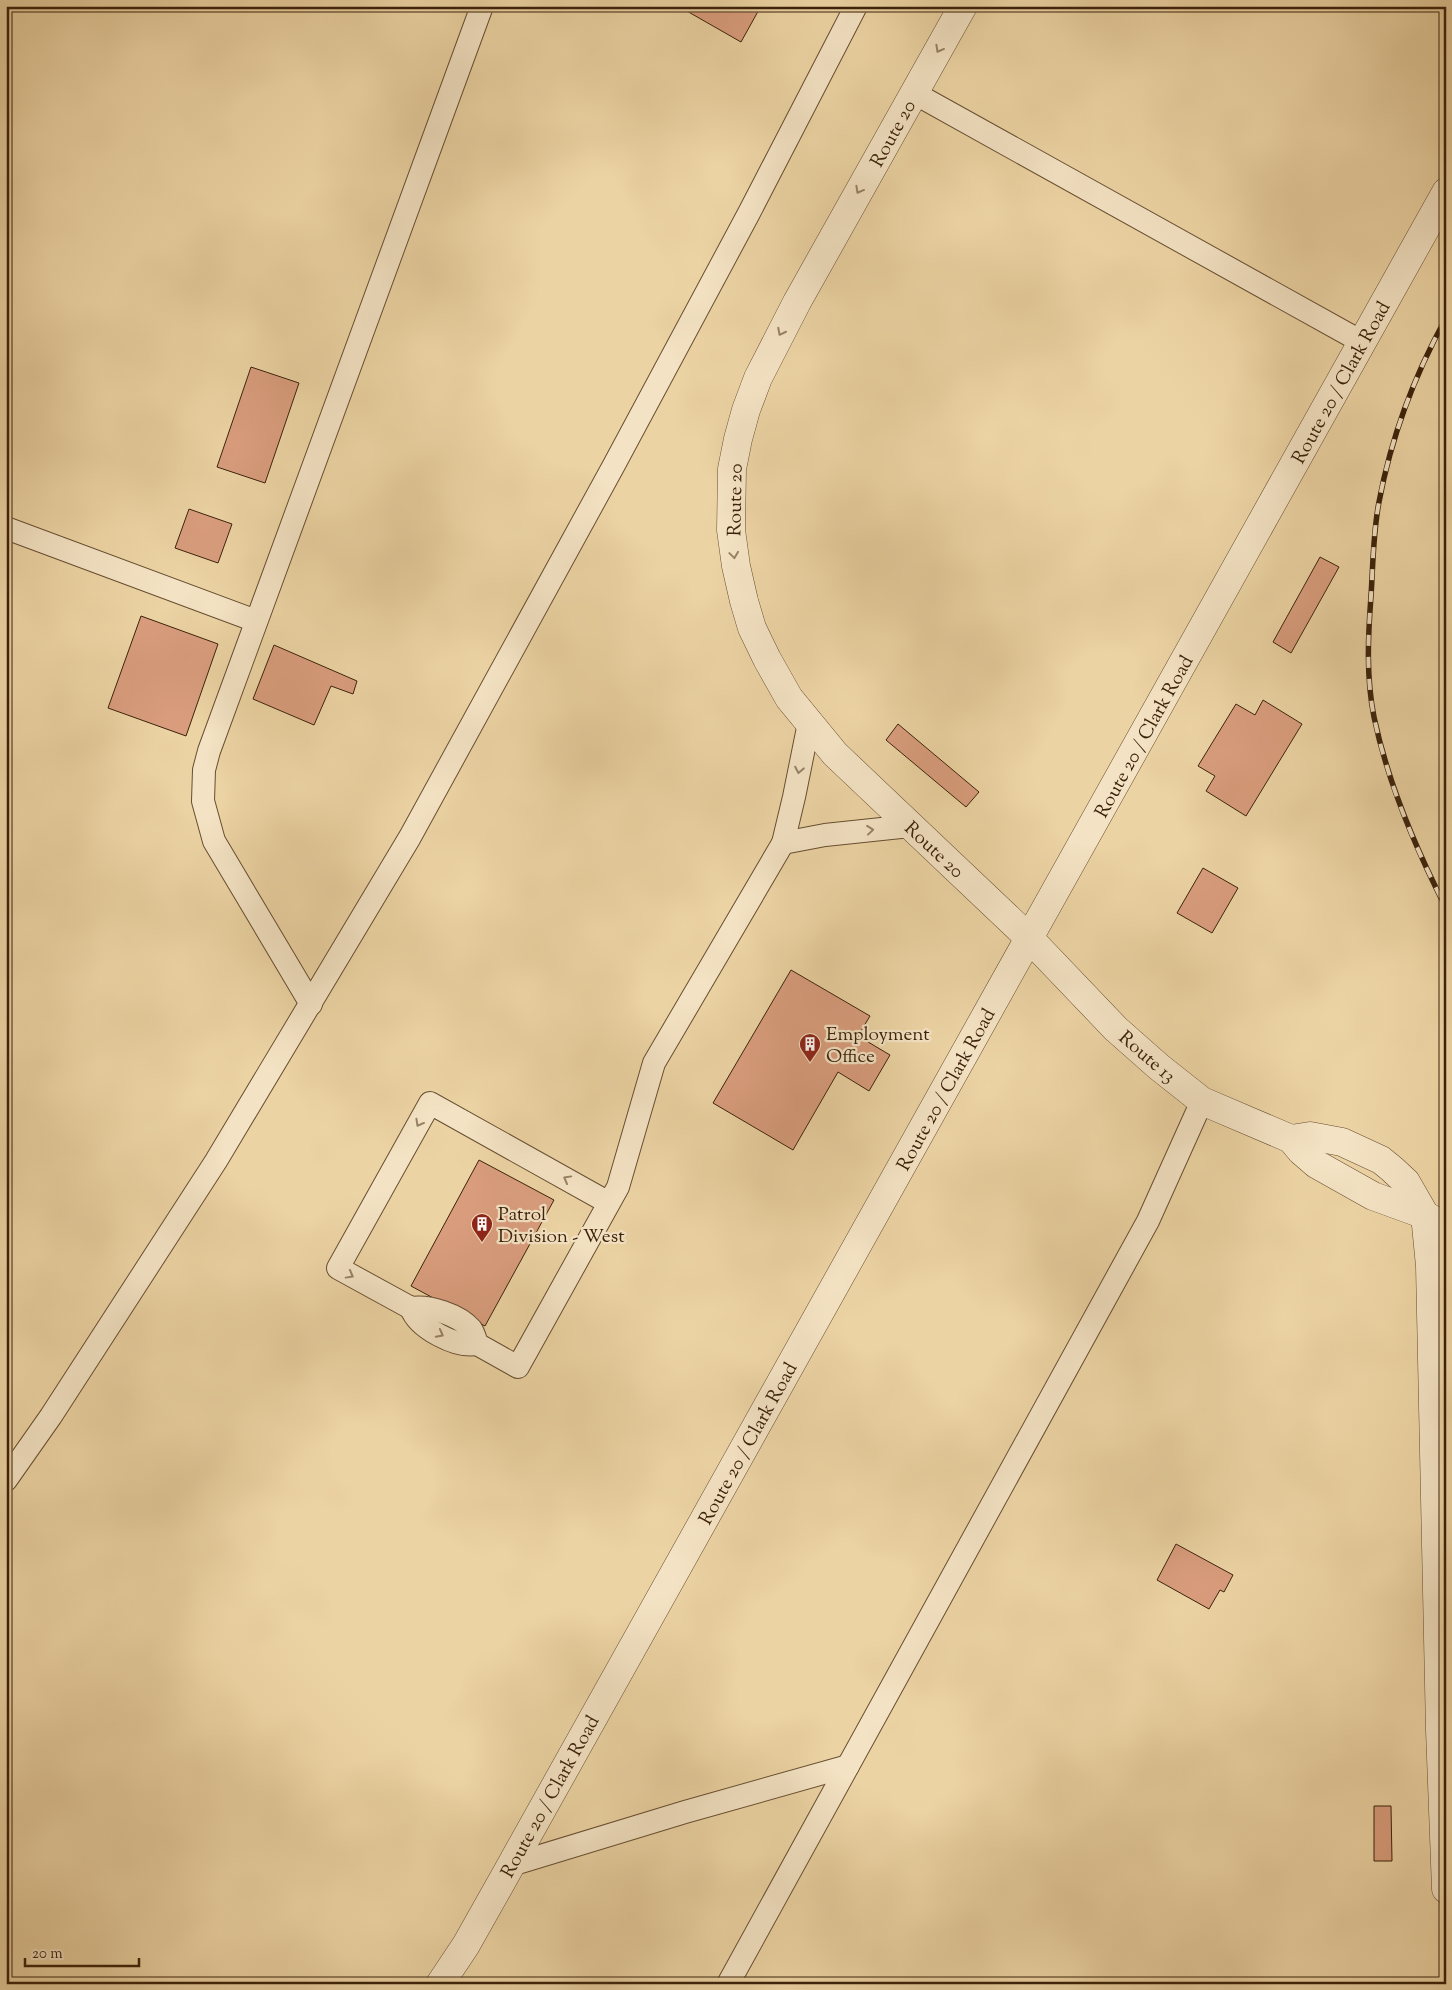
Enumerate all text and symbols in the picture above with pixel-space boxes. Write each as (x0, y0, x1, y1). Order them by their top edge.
one-way arrow (936, 43, 946, 52)
street label: Route 20 (865, 96, 924, 173)
one-way arrow (856, 185, 866, 194)
street label: Route 20 / Clark Road (1286, 297, 1398, 469)
one-way arrow (777, 327, 787, 336)
street label: Route 20 (722, 463, 751, 537)
one-way arrow (728, 552, 739, 560)
street label: Route 20 / Clark Road (1089, 651, 1201, 823)
one-way arrow (795, 766, 805, 775)
street label: Route 20 (897, 816, 969, 886)
one-way arrow (866, 825, 874, 836)
street label: Route 20 / Clark Road (891, 1004, 1003, 1176)
place label: Employment Office (826, 1022, 930, 1071)
street label: Route 13 (1112, 1025, 1181, 1090)
building icon: Employment Office (798, 1032, 822, 1063)
one-way arrow (415, 1118, 425, 1127)
one-way arrow (563, 1175, 572, 1185)
place label: Patrol Division - West (498, 1202, 625, 1251)
building icon: Patrol Division - West (470, 1212, 494, 1243)
one-way arrow (345, 1269, 354, 1279)
one-way arrow (434, 1328, 443, 1338)
street label: Route 20 / Clark Road (693, 1358, 805, 1530)
street label: Route 20 / Clark Road (495, 1711, 607, 1883)
scale bar (25, 1935, 139, 1967)
text: 20 m (32, 1944, 63, 1965)

